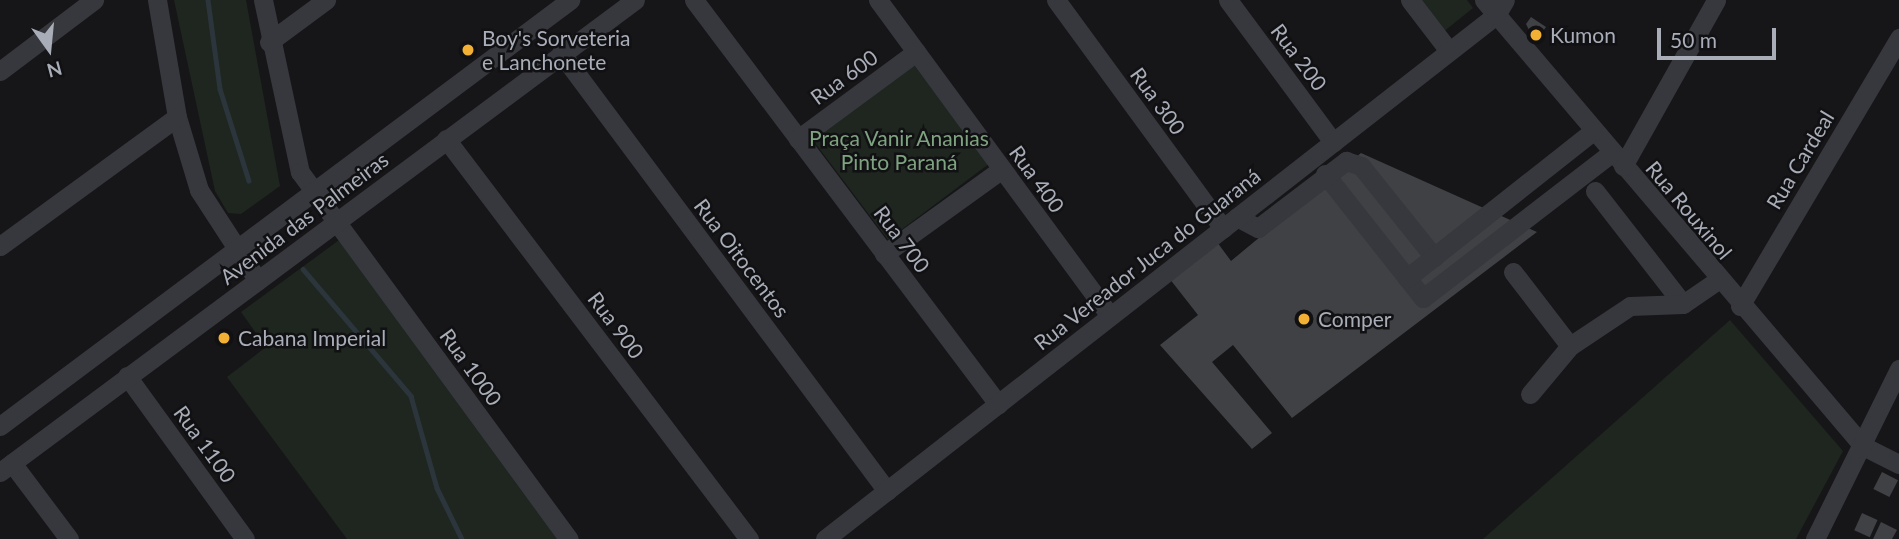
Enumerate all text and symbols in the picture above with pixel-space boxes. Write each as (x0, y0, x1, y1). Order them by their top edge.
north arrow (14, 14, 84, 84)
scale bar (1661, 14, 1780, 58)
street label: Rua 200 (1266, 19, 1332, 95)
place label: Kumon (1550, 22, 1616, 48)
place label: Boy's Sorveteria e Lanchonete (482, 25, 631, 75)
marker: Kumon (1528, 27, 1544, 43)
text: 50 m (1670, 27, 1717, 52)
marker: Boy's Sorveteria e Lanchonete (460, 42, 476, 58)
street label: Rua 600 (806, 44, 882, 110)
text: N (45, 57, 65, 83)
street label: Rua 300 (1125, 63, 1191, 139)
street label: Rua Cardeal (1761, 106, 1839, 214)
park label: Praça Vanir Ananias Pinto Paraná (808, 125, 990, 175)
street label: Rua 400 (1004, 141, 1070, 217)
street label: Avenida das Palmeiras (215, 147, 393, 289)
street label: Rua Rouxinol (1641, 156, 1737, 264)
street label: Rua Vereador Juca do Guaraná (1028, 162, 1266, 356)
street label: Rua Oitocentos (689, 194, 795, 322)
street label: Rua 700 (869, 201, 935, 277)
street label: Rua 900 (583, 287, 649, 363)
place label: Comper (1318, 306, 1391, 332)
marker: Comper (1296, 311, 1312, 327)
street label: Rua 1000 (435, 324, 507, 410)
place label: Cabana Imperial (238, 325, 386, 351)
marker: Cabana Imperial (216, 330, 232, 346)
street label: Rua 1100 (169, 401, 241, 487)

